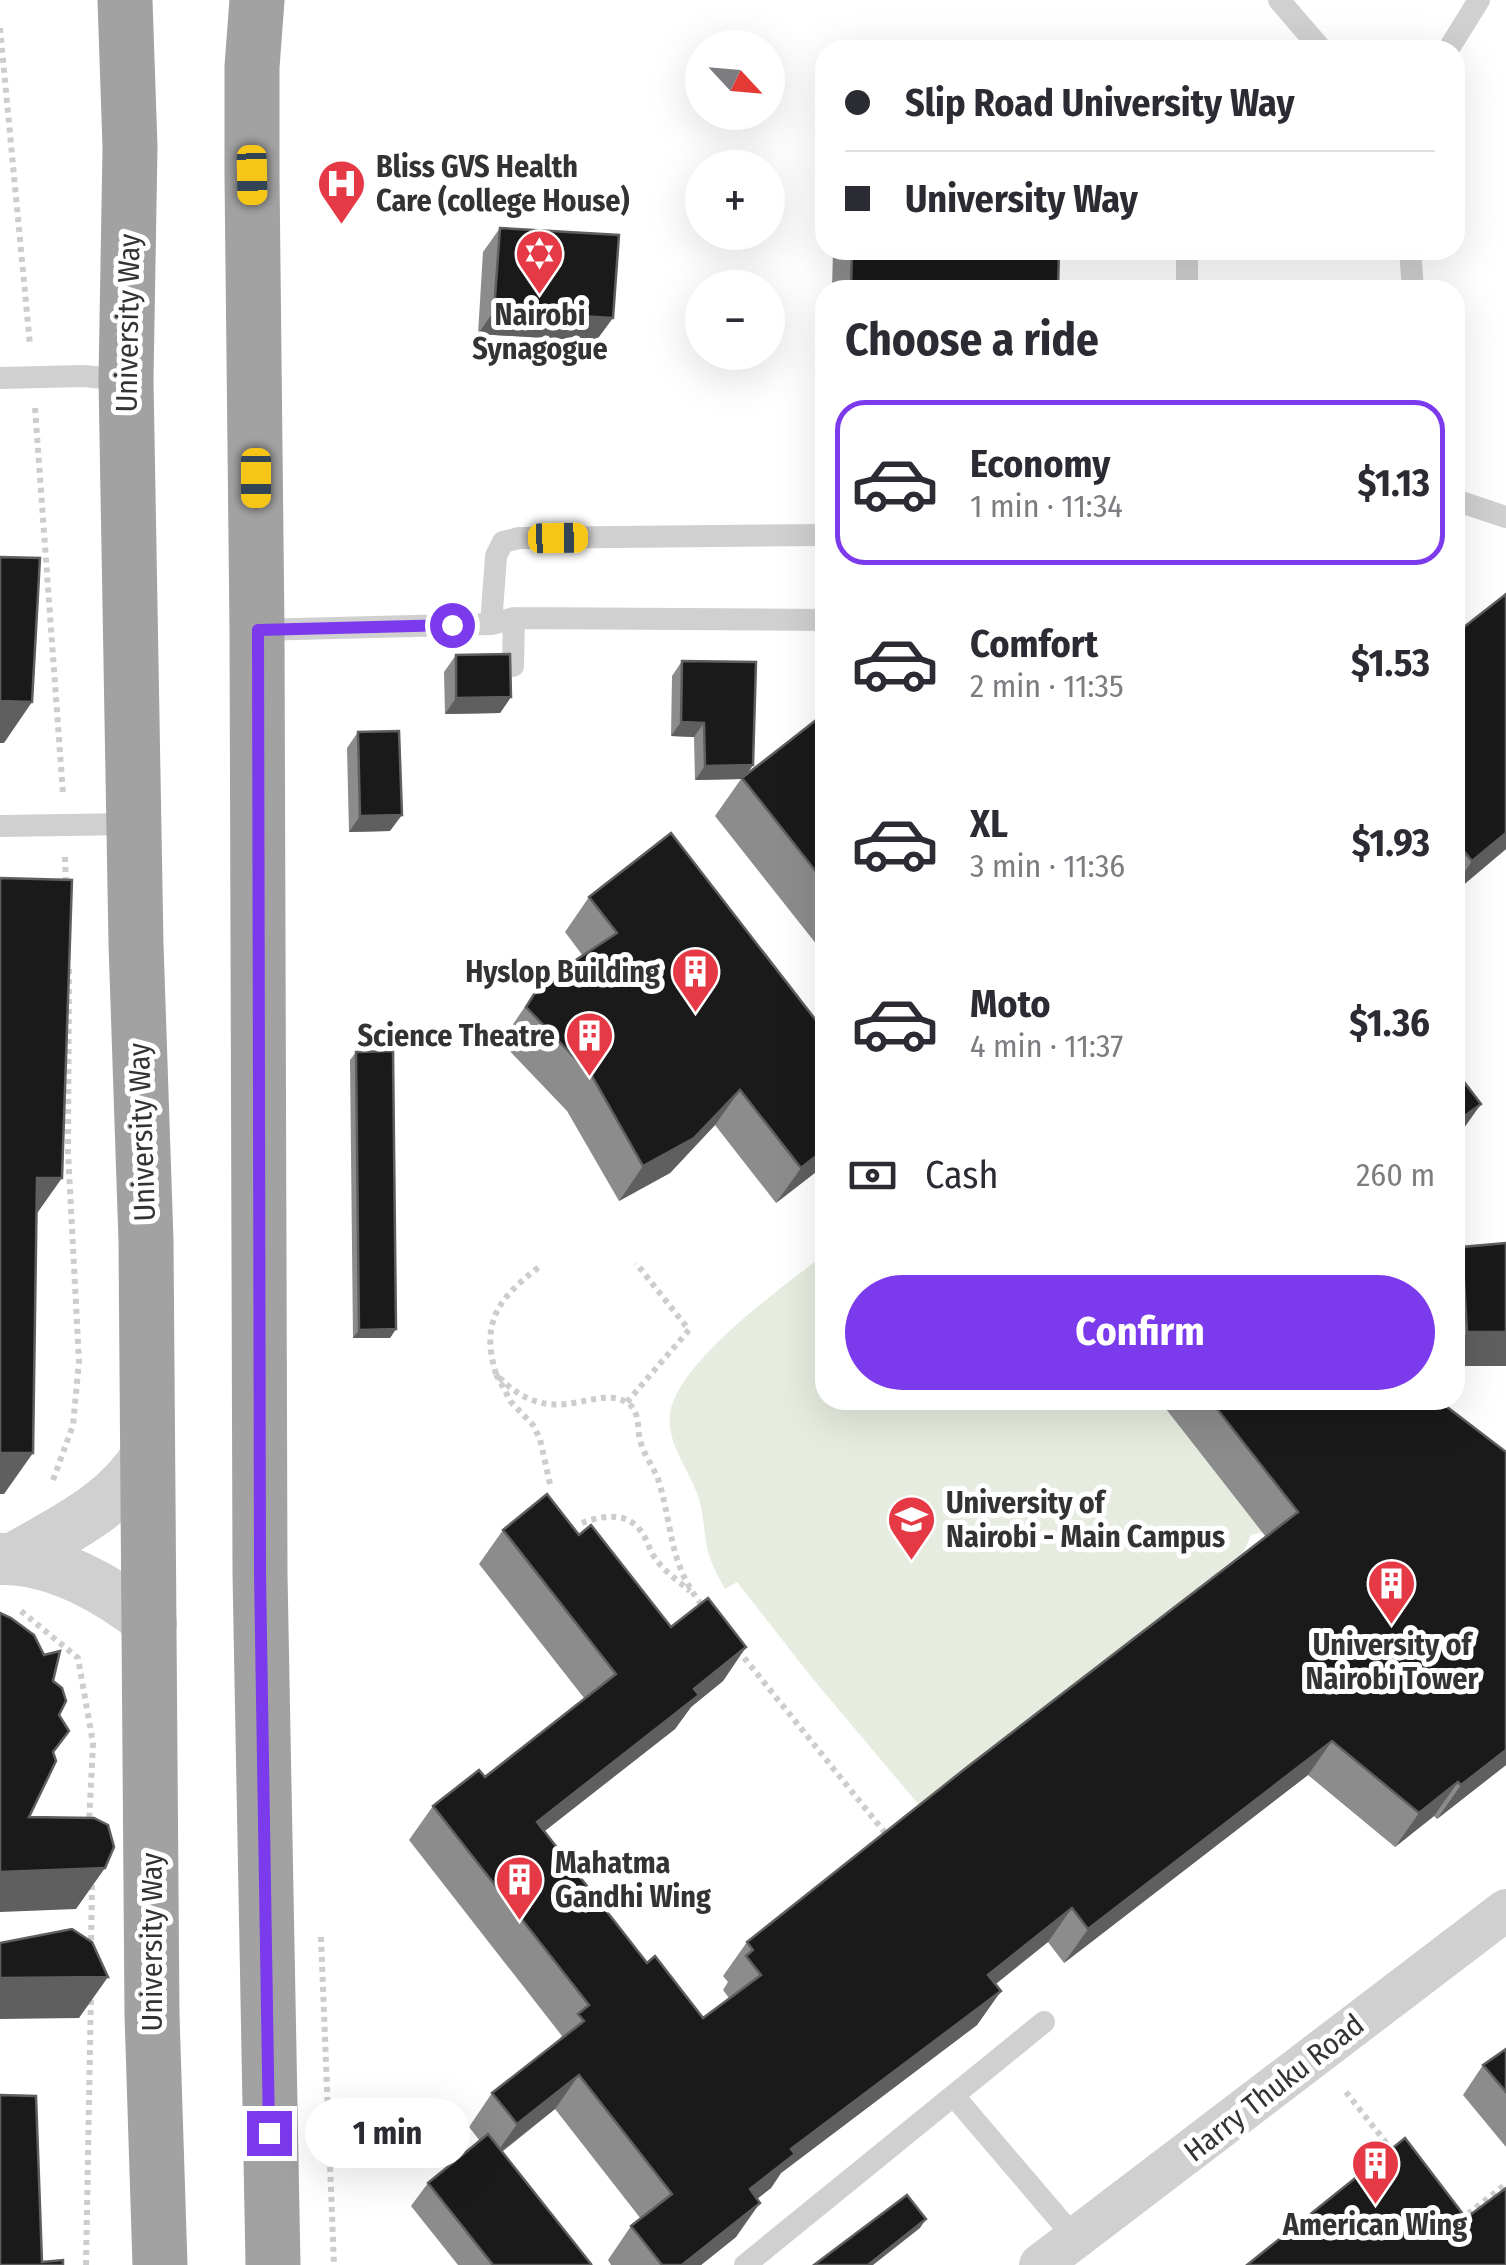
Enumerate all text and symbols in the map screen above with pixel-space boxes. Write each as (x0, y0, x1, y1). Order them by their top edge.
north arrow (685, 30, 785, 130)
map controls (685, 30, 785, 370)
text: Slip Road University Way (905, 80, 1295, 126)
car (236, 145, 268, 205)
place label: Bliss GVS Health Care (college House) (376, 149, 630, 219)
button: + (685, 150, 785, 250)
hospital icon: Bliss GVS Health Care (college House) (315, 158, 367, 226)
text: University Way (905, 176, 1138, 222)
synagogue icon: Nairobi Synagogue (514, 228, 566, 296)
street label: University Way (108, 233, 148, 413)
button: − (685, 270, 785, 370)
place label: Nairobi Synagogue (472, 297, 608, 367)
text: Choose a ride (845, 313, 1099, 367)
icon: car (850, 438, 940, 528)
text: Economy (970, 441, 1110, 487)
car (241, 448, 271, 508)
text: $1.13 (1357, 460, 1430, 506)
text: 1 min · 11:34 (970, 487, 1123, 525)
car (528, 522, 588, 554)
route start (430, 603, 475, 648)
icon: car (850, 618, 940, 708)
text: Comfort (970, 621, 1098, 667)
text: $1.53 (1351, 640, 1430, 686)
text: 2 min · 11:35 (970, 667, 1124, 705)
icon: car (850, 798, 940, 888)
text: XL (970, 801, 1008, 847)
text: $1.93 (1352, 820, 1430, 866)
text: 3 min · 11:36 (970, 847, 1125, 885)
building icon: Hyslop Building (669, 946, 721, 1014)
place label: Hyslop Building (465, 954, 660, 990)
icon: car (850, 978, 940, 1068)
text: Moto (970, 981, 1051, 1027)
text: $1.36 (1349, 1000, 1430, 1046)
building icon: Science Theatre (564, 1010, 616, 1078)
place label: Science Theatre (358, 1018, 555, 1054)
text: 4 min · 11:37 (970, 1027, 1123, 1065)
street label: University Way (121, 1041, 163, 1222)
icon: cash (845, 1148, 900, 1203)
text: Cash (925, 1152, 999, 1198)
text: 260 m (1356, 1156, 1435, 1194)
button: Confirm (845, 1275, 1435, 1390)
place label: University of Nairobi - Main Campus (946, 1485, 1225, 1555)
school or university icon: University of Nairobi - Main Campus (885, 1494, 937, 1562)
building icon: University of Nairobi Tower (1366, 1558, 1418, 1626)
place label: University of Nairobi Tower (1306, 1627, 1480, 1697)
place label: Mahatma Gandhi Wing (555, 1845, 711, 1915)
street label: University Way (134, 1852, 170, 2031)
building icon: Mahatma Gandhi Wing (494, 1854, 546, 1922)
street label: Harry Thuku Road (1177, 2007, 1371, 2169)
callout: 1 min (304, 2098, 469, 2168)
route end (247, 2111, 292, 2156)
text: 1 min (353, 2114, 422, 2152)
building icon: American Wing (1349, 2138, 1401, 2206)
place label: American Wing (1282, 2207, 1467, 2243)

